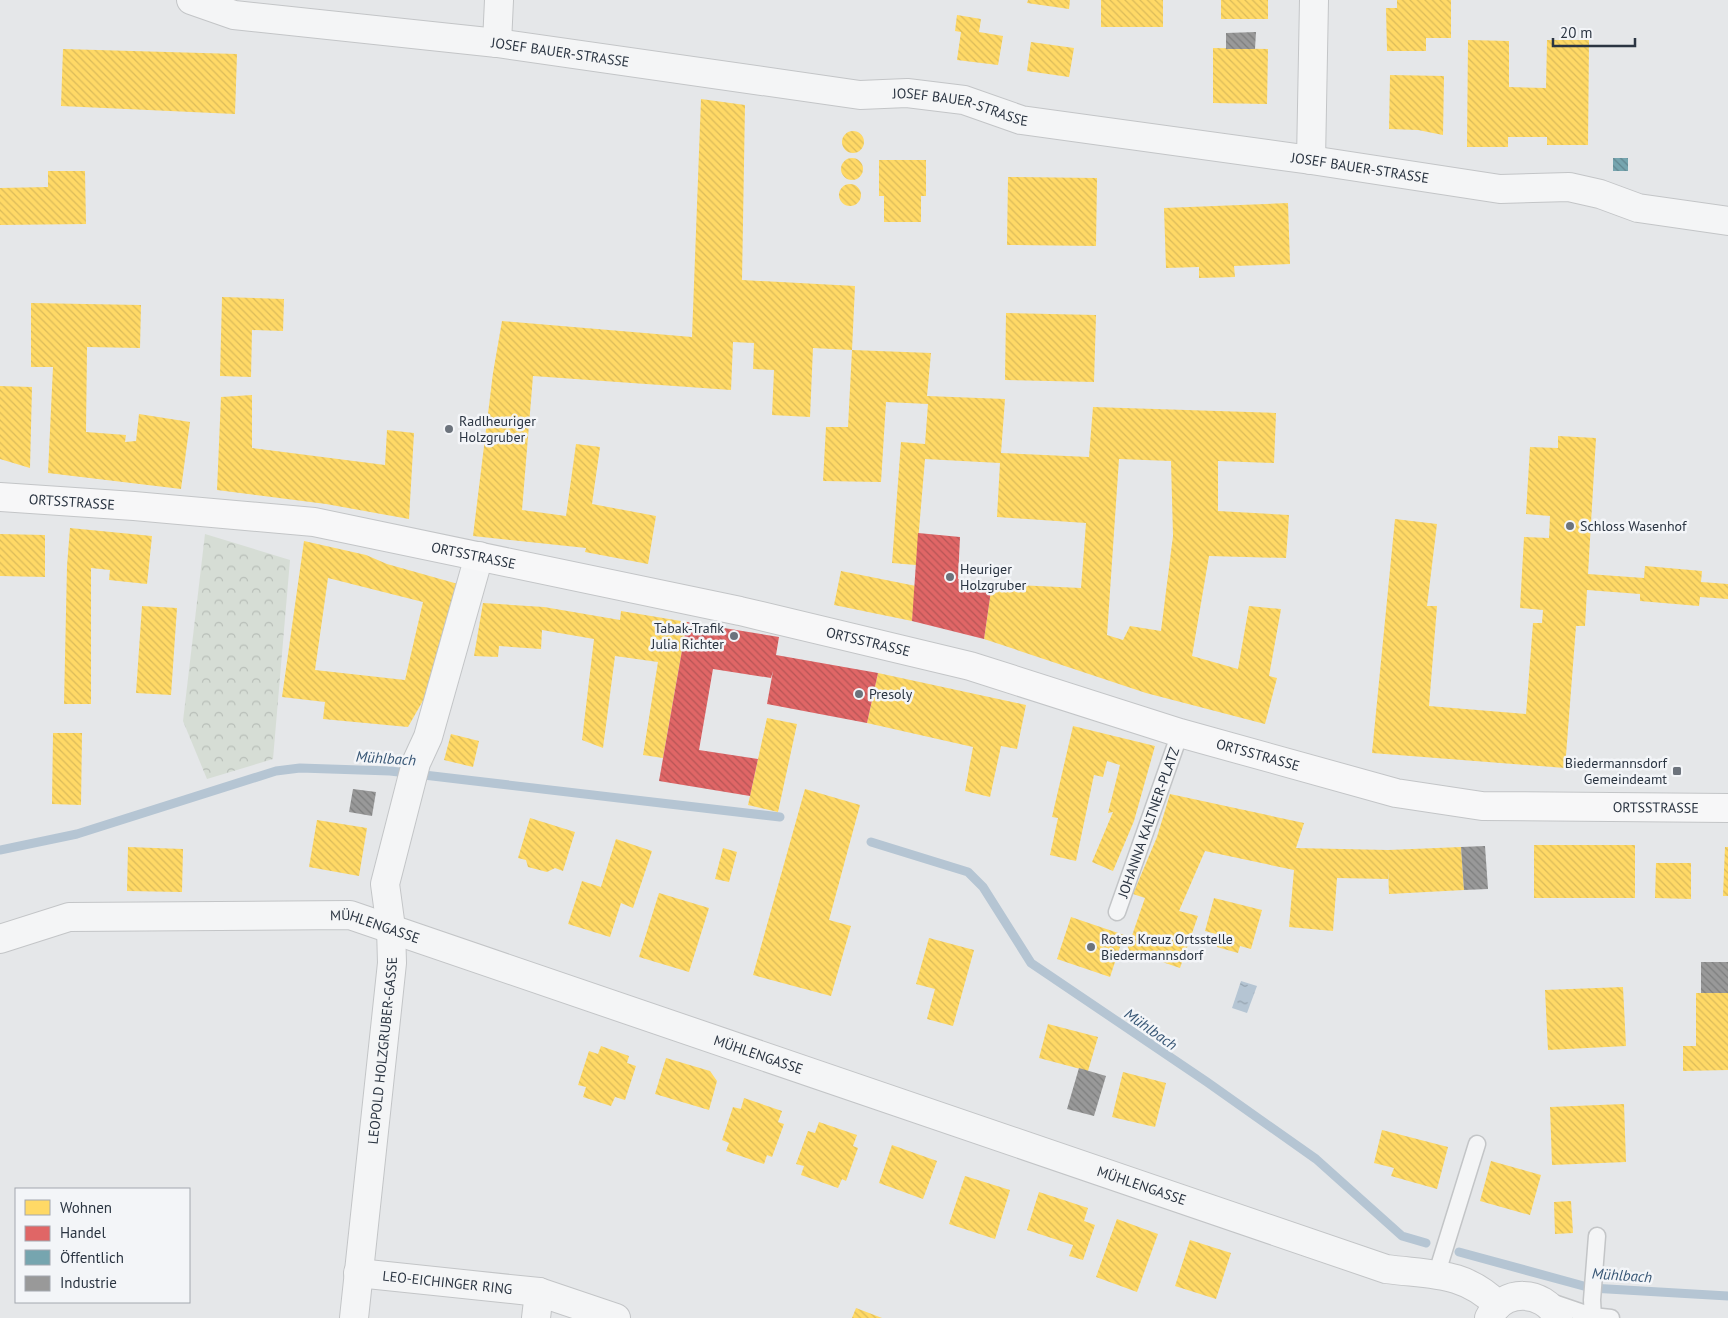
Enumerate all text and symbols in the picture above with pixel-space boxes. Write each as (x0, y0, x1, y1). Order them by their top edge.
scale bar (1553, 15, 1636, 47)
text: 20 m (1560, 23, 1593, 42)
street label: JOSEF BAUER-STRASSE (489, 33, 631, 71)
street label: JOSEF BAUER-STRASSE (891, 84, 1029, 130)
street label: JOSEF BAUER-STRASSE (1289, 148, 1430, 187)
place label: Radlheuriger Holzgruber (459, 412, 536, 446)
marker: Radlheuriger Holzgruber (443, 423, 455, 435)
street label: ORTSSTRASSE (28, 490, 115, 514)
place label: Schloss Wasenhof (1580, 517, 1687, 535)
marker: Schloss Wasenhof (1564, 520, 1576, 532)
street label: ORTSSTRASSE (430, 538, 518, 573)
place label: Heuriger Holzgruber (960, 560, 1027, 594)
marker: Heuriger Holzgruber (944, 571, 956, 583)
place label: Tabak-Trafik Julia Richter (650, 619, 724, 653)
street label: ORTSSTRASSE (824, 623, 912, 660)
marker: Tabak-Trafik Julia Richter (728, 630, 740, 642)
place label: Presoly (869, 685, 913, 703)
marker: Presoly (853, 688, 865, 700)
street label: ORTSSTRASSE (1214, 734, 1302, 775)
street label: JOHANNA KALTNER-PLATZ (1113, 744, 1183, 901)
water label: Mühlbach (355, 746, 417, 770)
place label: Biedermannsdorf Gemeindeamt (1565, 754, 1668, 788)
marker: Biedermannsdorf Gemeindeamt (1671, 765, 1683, 777)
street label: ORTSSTRASSE (1613, 798, 1699, 817)
street label: MÜHLENGASSE (330, 906, 422, 947)
place label: Rotes Kreuz Ortsstelle Biedermannsdorf (1101, 930, 1233, 964)
marker: Rotes Kreuz Ortsstelle Biedermannsdorf (1085, 941, 1097, 953)
street label: LEOPOLD HOLZGRUBER-GASSE (364, 956, 401, 1145)
water label: Mühlbach (1121, 1004, 1181, 1054)
street label: MÜHLENGASSE (711, 1031, 805, 1078)
street label: MÜHLENGASSE (1095, 1162, 1189, 1209)
legend (15, 1188, 190, 1303)
text: Wohnen (60, 1198, 112, 1217)
text: Handel (60, 1223, 106, 1242)
text: Öffentlich (60, 1248, 124, 1267)
water label: Mühlbach (1591, 1263, 1653, 1287)
street label: LEO-EICHINGER RING (382, 1267, 513, 1298)
text: Industrie (60, 1273, 117, 1292)

